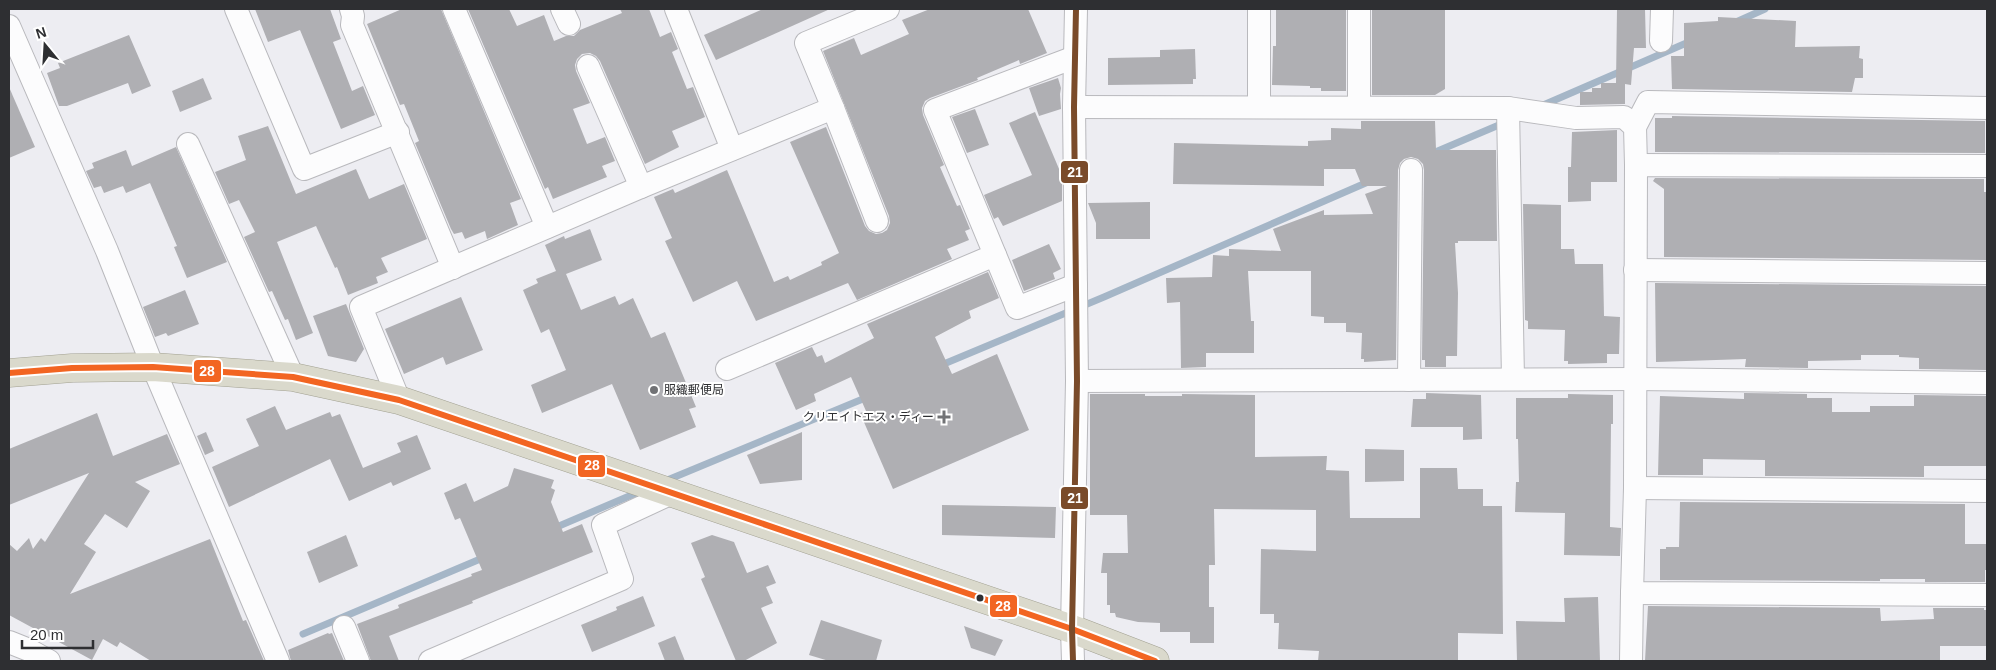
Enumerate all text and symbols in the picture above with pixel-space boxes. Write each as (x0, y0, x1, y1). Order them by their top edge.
north arrow (20, 20, 70, 70)
text: N (34, 23, 48, 42)
line badge: 21 (1060, 160, 1089, 184)
text: 21 (1067, 164, 1083, 180)
line badge: 28 (193, 359, 222, 383)
text: 28 (199, 363, 215, 379)
place label: 服織郵便局 (664, 383, 724, 397)
marker: 服織郵便局 (648, 384, 660, 396)
place label: クリエイトエス・ディー (803, 410, 934, 424)
marker: クリエイトエス・ディー (938, 411, 950, 423)
line badge: 28 (577, 454, 606, 478)
text: 28 (584, 457, 600, 473)
line badge: 21 (1060, 486, 1089, 510)
text: 21 (1067, 490, 1083, 506)
unlabelled marker (975, 593, 985, 603)
line badge: 28 (989, 594, 1018, 618)
text: 28 (995, 598, 1011, 614)
scale bar (22, 618, 94, 650)
text: 20 m (30, 626, 63, 643)

